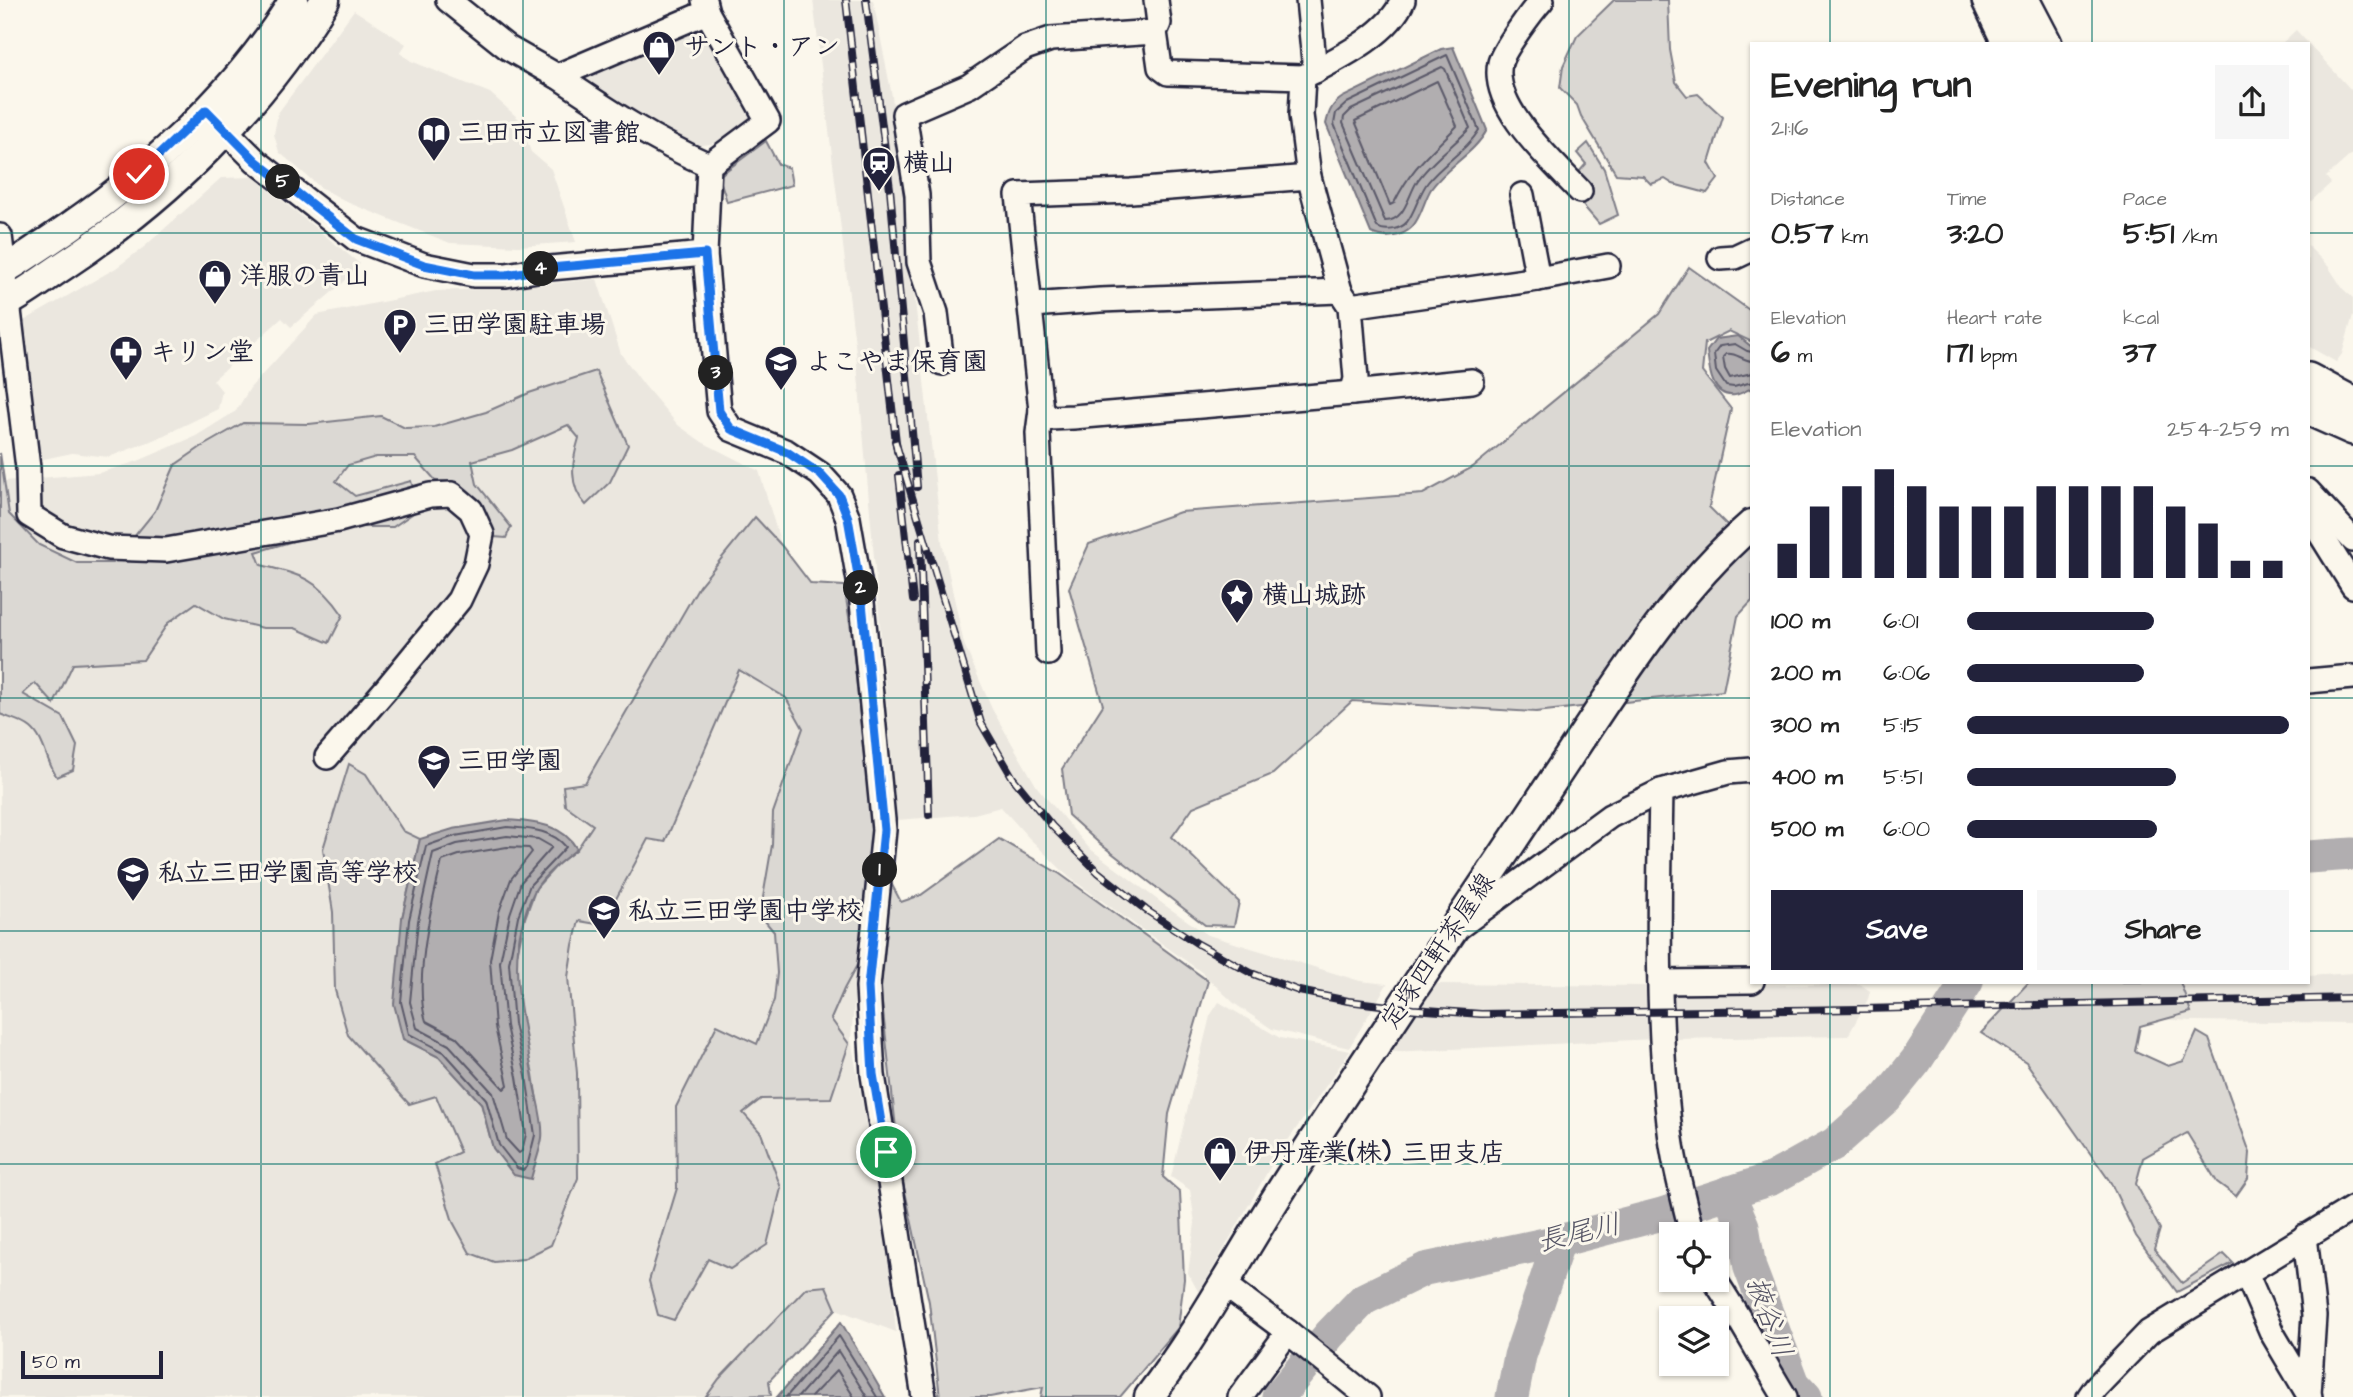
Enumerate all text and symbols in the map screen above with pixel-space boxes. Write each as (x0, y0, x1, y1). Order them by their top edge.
shop icon: サント・アン (640, 28, 678, 77)
place label: サント・アン (684, 29, 840, 65)
text: Evening run (1771, 60, 1972, 112)
button: share (2215, 65, 2289, 139)
text: 21:16 (1771, 112, 1808, 144)
library icon: 三田市立図書館 (415, 114, 453, 163)
place label: 三田市立図書館 (458, 115, 640, 151)
pin (109, 144, 169, 204)
station icon: 横山 (860, 144, 898, 193)
place label: 横山 (903, 145, 955, 181)
icon: check (120, 155, 158, 193)
pin: 5 (266, 164, 300, 200)
text: 5 (276, 168, 289, 195)
text: Distance (1771, 186, 1845, 213)
text: Time (1947, 186, 1987, 213)
text: Pace (2123, 186, 2167, 213)
text: 0.57 (1771, 213, 1834, 255)
text: 3:20 (1947, 213, 2003, 255)
text: 5:51 (2123, 213, 2174, 255)
text: km (1834, 224, 1868, 251)
text: /km (2174, 224, 2217, 251)
pin: 4 (524, 252, 558, 286)
text: 4 (534, 255, 547, 282)
shop icon: 洋服の青山 (196, 257, 234, 306)
place label: 洋服の青山 (240, 258, 370, 294)
text: Elevation (1771, 305, 1846, 332)
text: Heart rate (1947, 305, 2042, 332)
text: kcal (2123, 305, 2159, 332)
parking icon: 三田学園駐車場 (381, 306, 419, 355)
place label: 三田学園駐車場 (424, 307, 606, 343)
text: 6 (1771, 332, 1790, 374)
text: 171 (1947, 332, 1973, 374)
text: 37 (2123, 332, 2157, 374)
pharmacy icon: キリン堂 (107, 333, 145, 382)
place label: キリン堂 (150, 334, 254, 370)
school or university icon: よこやま保育園 (762, 343, 800, 392)
text: m (1790, 343, 1812, 370)
text: bpm (1973, 343, 2017, 370)
place label: よこやま保育園 (806, 344, 988, 380)
pin: 3 (698, 356, 734, 390)
text: 3 (711, 359, 720, 386)
text: Elevation (1771, 413, 1862, 445)
text: 254–259 m (2167, 413, 2289, 445)
pin: 2 (844, 570, 878, 606)
text: 2 (855, 574, 866, 601)
place icon: 横山城跡 (1218, 576, 1256, 625)
place label: 横山城跡 (1262, 577, 1366, 613)
text: 100 m (1771, 605, 1830, 637)
text: 6:01 (1883, 605, 1919, 637)
text: 200 m (1771, 657, 1840, 689)
text: 6:06 (1883, 657, 1930, 689)
text: 300 m (1771, 709, 1839, 741)
text: 5:15 (1883, 709, 1922, 741)
school or university icon: 三田学園 (415, 742, 453, 791)
place label: 三田学園 (458, 743, 562, 779)
text: 400 m (1771, 761, 1843, 793)
text: 5:51 (1883, 761, 1922, 793)
text: 500 m (1771, 813, 1843, 845)
text: 6:00 (1883, 813, 1930, 845)
pin: 1 (862, 852, 898, 888)
school or university icon: 私立三田学園高等学校 (114, 854, 152, 903)
place label: 私立三田学園高等学校 (158, 855, 418, 891)
text: 1 (878, 856, 881, 883)
street label: 定塚四軒茶屋線 (1372, 865, 1504, 1037)
button: Save (1771, 890, 2023, 970)
button: Share (2037, 890, 2289, 970)
school or university icon: 私立三田学園中学校 (585, 892, 623, 941)
place label: 私立三田学園中学校 (628, 893, 862, 929)
pin (856, 1122, 916, 1182)
icon: arrive (867, 1133, 905, 1171)
shop icon: 伊丹産業(株) 三田支店 (1201, 1134, 1239, 1183)
place label: 伊丹産業(株) 三田支店 (1244, 1135, 1505, 1171)
water label: 長尾川 (1534, 1205, 1624, 1261)
map controls (1659, 1222, 1729, 1376)
button: locate (1659, 1222, 1729, 1292)
water label: 掖谷川 (1736, 1271, 1802, 1363)
button: layers (1659, 1306, 1729, 1376)
scale bar (21, 1348, 163, 1380)
text: 50 m (32, 1349, 80, 1376)

